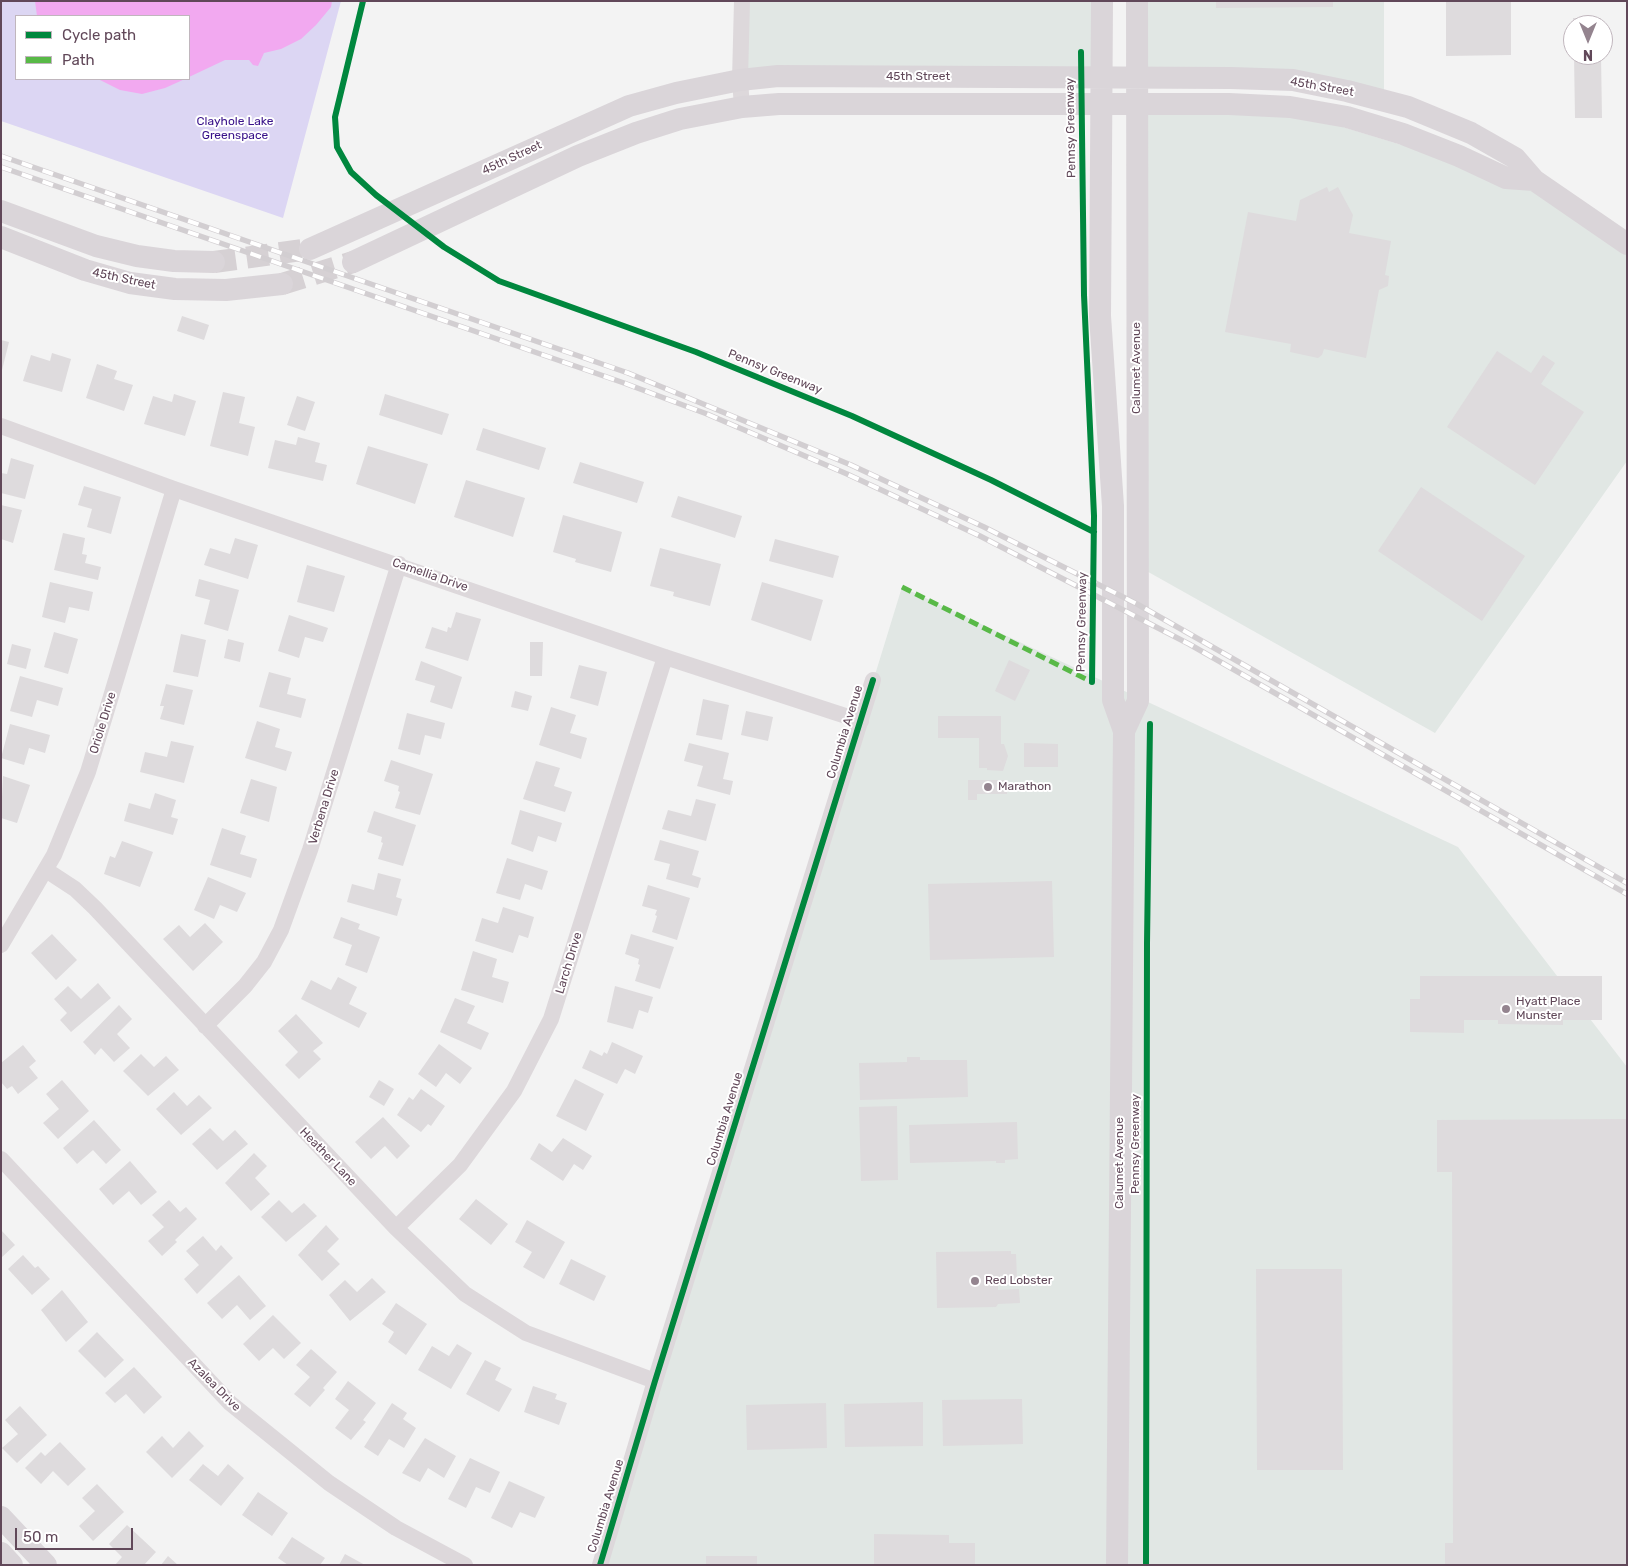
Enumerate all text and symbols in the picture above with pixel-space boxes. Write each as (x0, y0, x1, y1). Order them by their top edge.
legend (15, 15, 190, 80)
north arrow (1563, 15, 1613, 65)
text: Cycle path (62, 26, 136, 44)
text: N (1583, 46, 1593, 63)
text: Path (62, 51, 95, 69)
street label: 45th Street (886, 70, 950, 84)
street label: 45th Street (1289, 74, 1355, 100)
street label: Pennsy Greenway (1063, 78, 1079, 178)
park label: Clayhole Lake Greenspace (197, 115, 273, 143)
street label: 45th Street (480, 138, 544, 178)
street label: 45th Street (91, 265, 157, 293)
street label: Calumet Avenue (1130, 322, 1144, 414)
street label: Pennsy Greenway (726, 347, 824, 397)
street label: Camellia Drive (390, 555, 470, 595)
street label: Pennsy Greenway (1074, 572, 1090, 672)
street label: Columbia Avenue (824, 683, 866, 781)
street label: Oriole Drive (87, 690, 119, 756)
street label: Verbena Drive (306, 768, 342, 846)
place label: Marathon (998, 780, 1051, 794)
marker: Marathon (982, 781, 994, 793)
street label: Larch Drive (553, 930, 585, 996)
place label: Hyatt Place Munster (1516, 995, 1580, 1023)
marker: Hyatt Place Munster (1500, 1003, 1512, 1015)
street label: Columbia Avenue (704, 1070, 746, 1168)
street label: Pennsy Greenway (1129, 1094, 1143, 1194)
street label: Calumet Avenue (1113, 1117, 1127, 1209)
street label: Heather Lane (297, 1125, 359, 1189)
place label: Red Lobster (985, 1274, 1052, 1288)
marker: Red Lobster (969, 1275, 981, 1287)
street label: Azalea Drive (185, 1356, 243, 1414)
street label: Columbia Avenue (585, 1457, 627, 1555)
scale bar (18, 1518, 135, 1550)
text: 50 m (23, 1528, 58, 1546)

